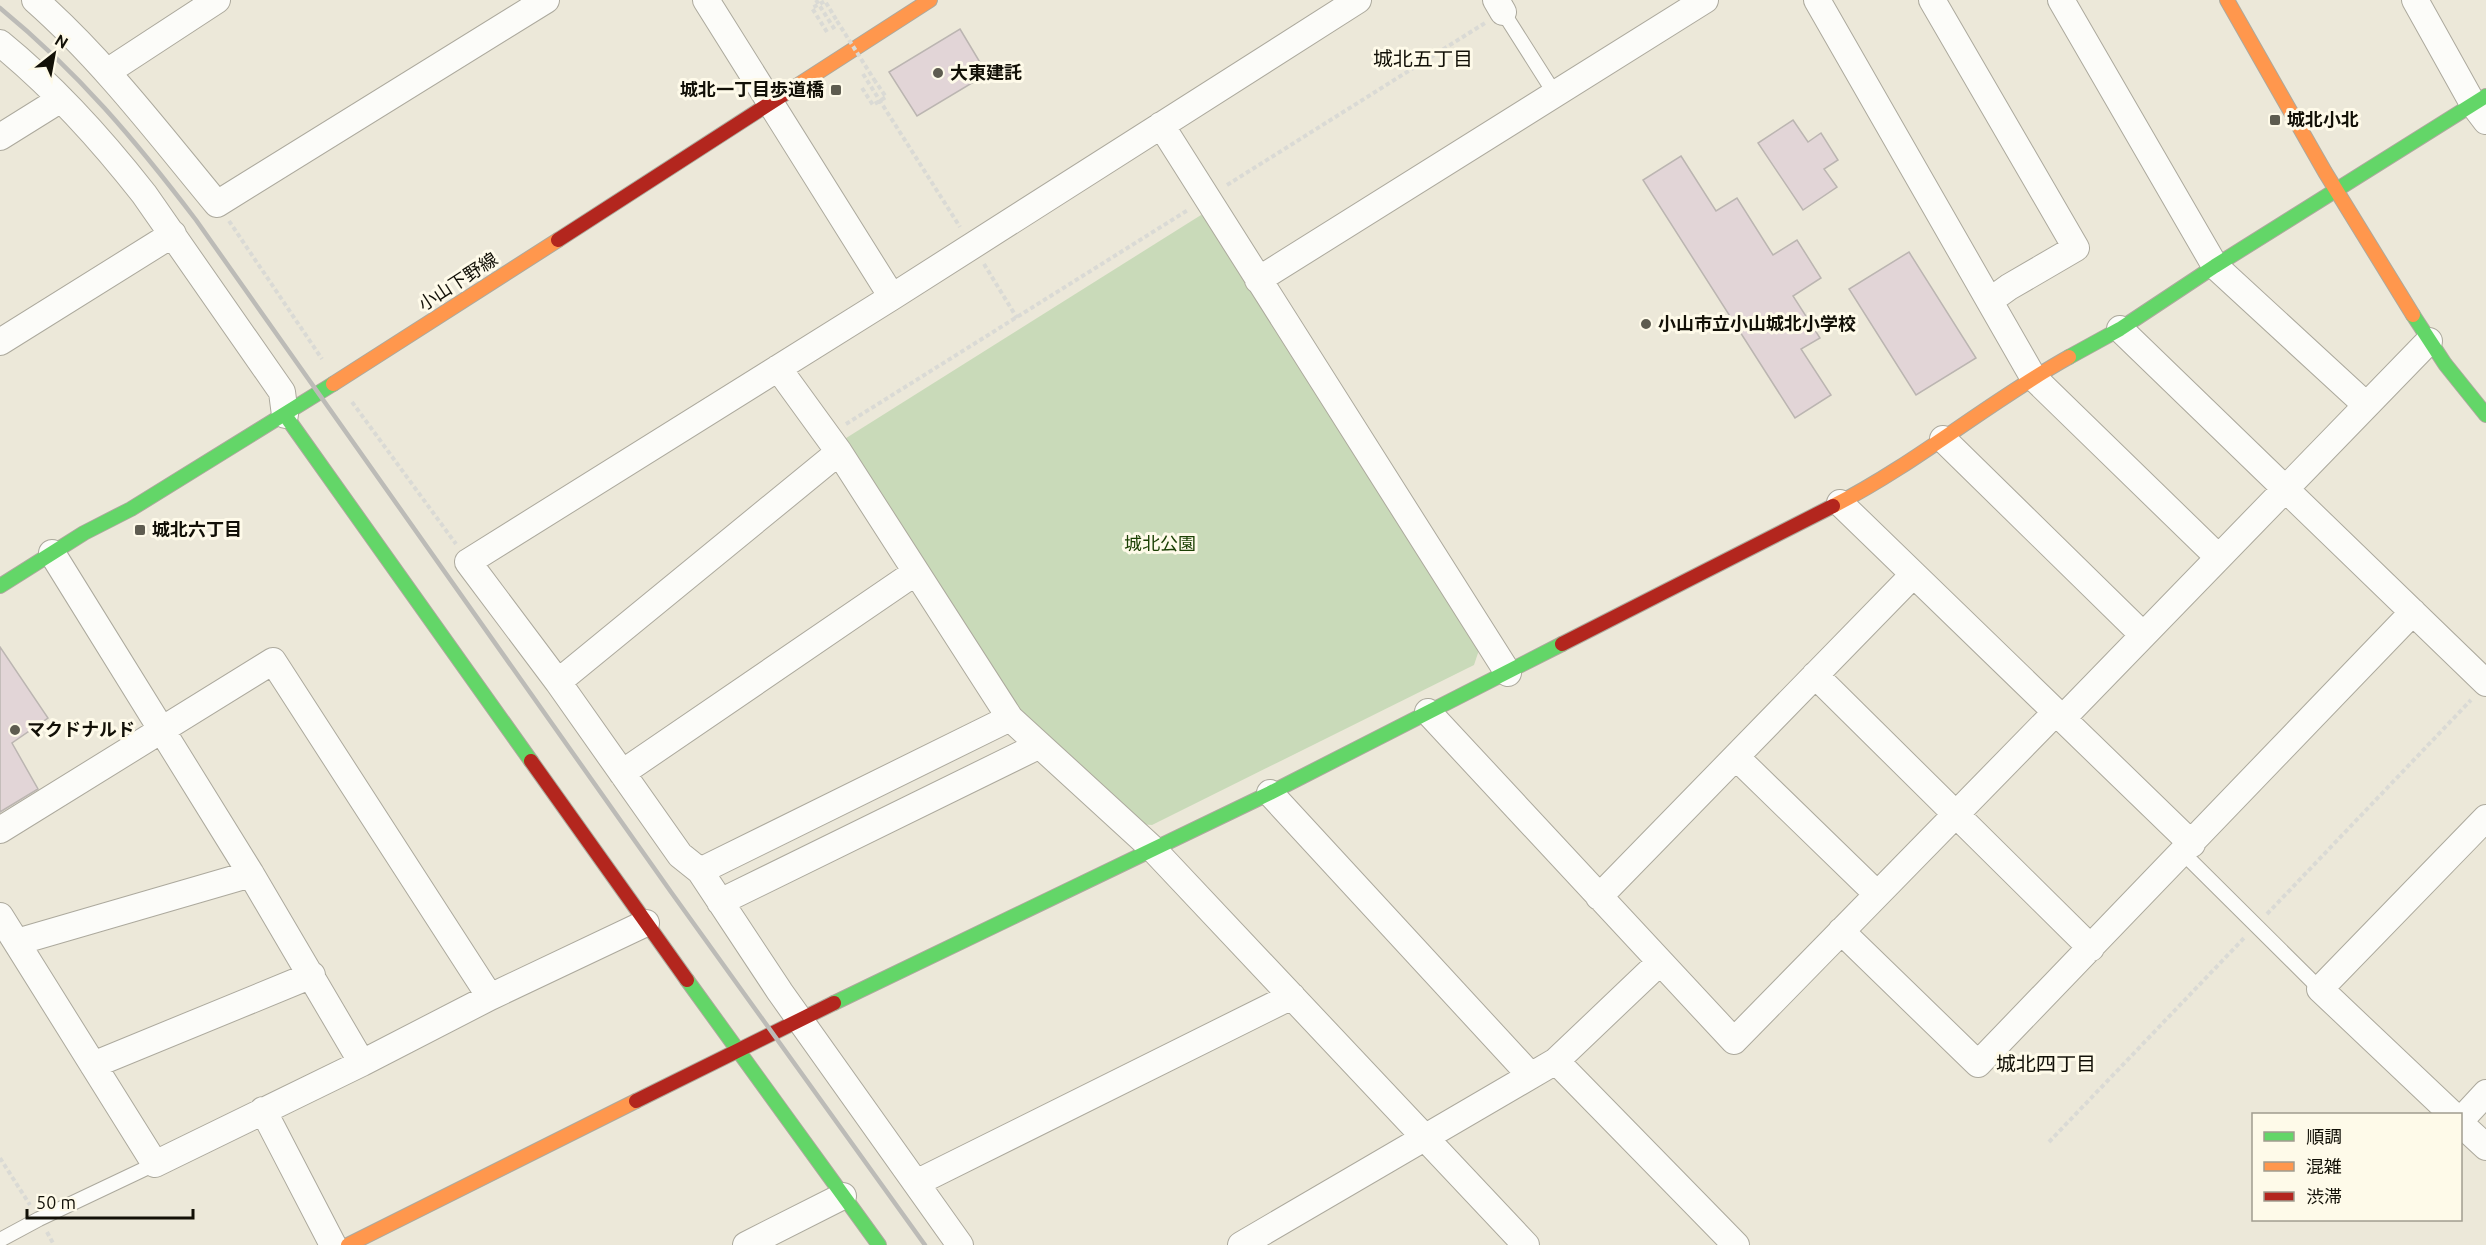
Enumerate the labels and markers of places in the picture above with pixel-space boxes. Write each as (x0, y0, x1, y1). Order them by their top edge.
place label: 大東建託 (950, 62, 1022, 82)
marker: 大東建託 (931, 66, 945, 80)
place label: 城北一丁目歩道橋 (680, 79, 824, 99)
marker: 城北一丁目歩道橋 (829, 83, 843, 97)
place label: 城北小北 (2287, 109, 2359, 129)
marker: 城北小北 (2268, 113, 2282, 127)
place label: 小山市立小山城北小学校 (1658, 313, 1856, 333)
marker: 小山市立小山城北小学校 (1639, 317, 1653, 331)
place label: 城北六丁目 (152, 519, 242, 539)
marker: 城北六丁目 (133, 523, 147, 537)
place label: マクドナルド (27, 719, 135, 739)
marker: マクドナルド (8, 723, 22, 737)

